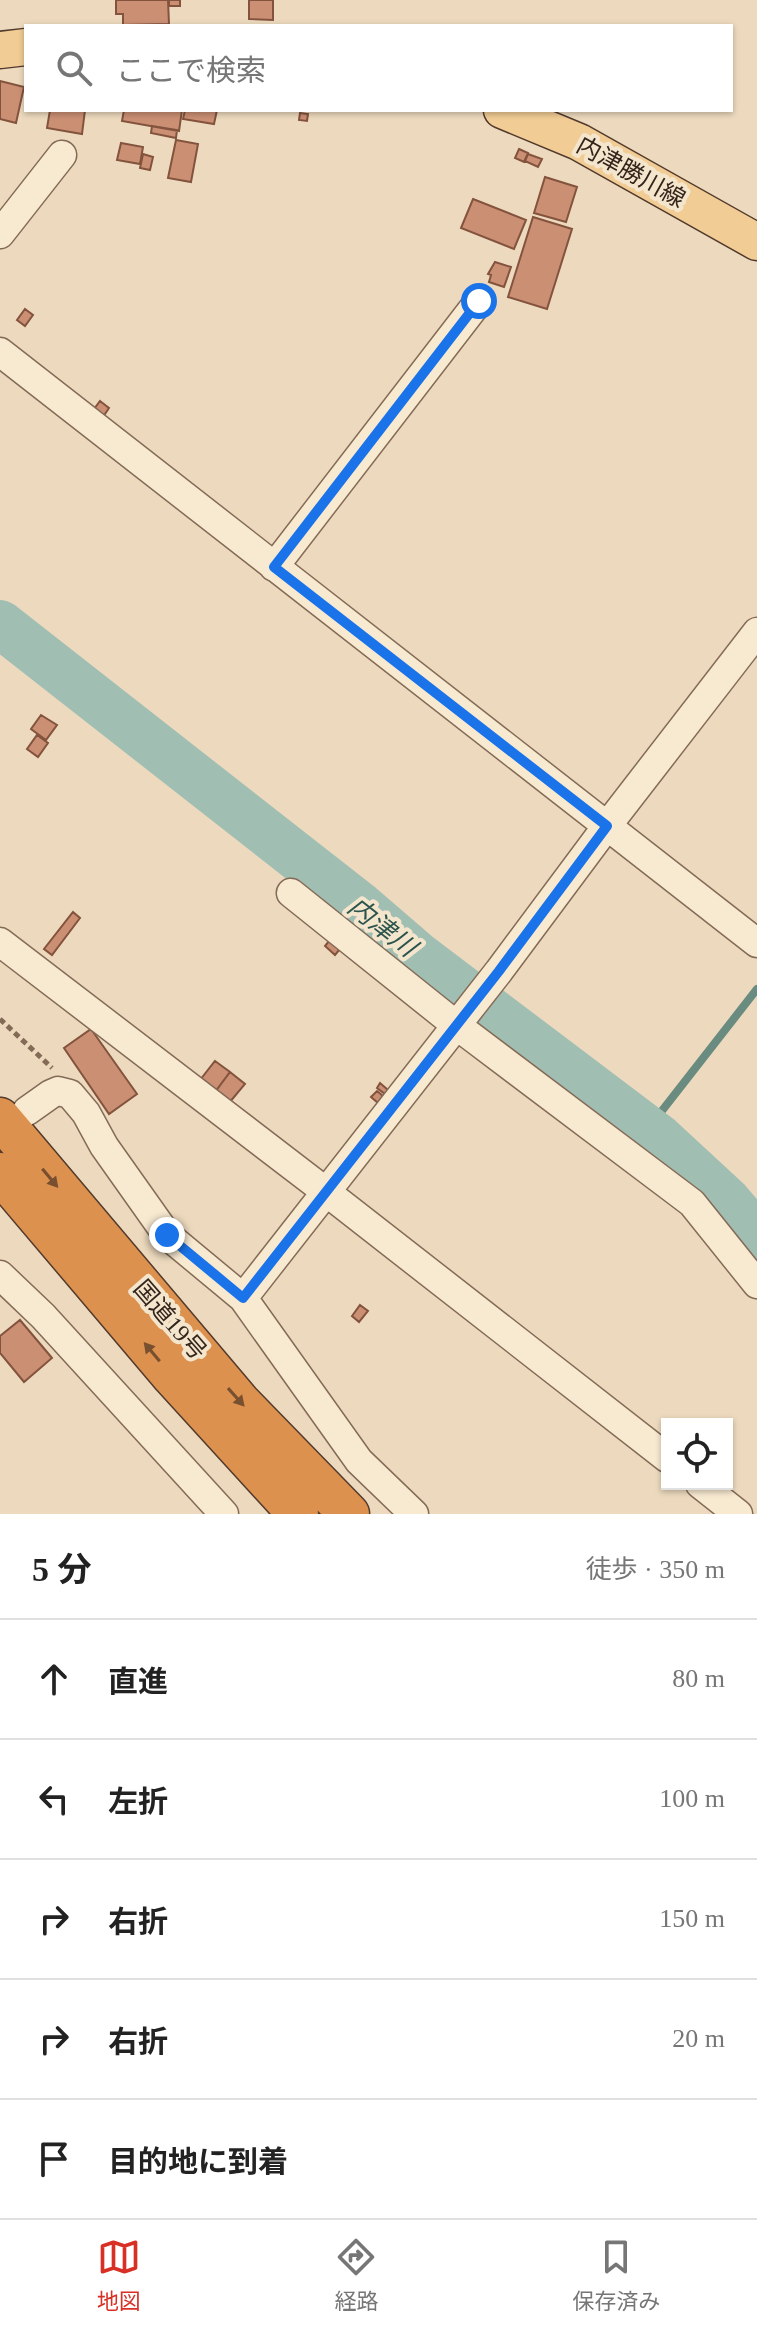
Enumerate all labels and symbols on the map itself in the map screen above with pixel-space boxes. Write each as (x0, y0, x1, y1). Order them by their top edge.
street label: 内津勝川線 (572, 132, 690, 212)
route start (461, 283, 497, 319)
water label: 内津川 (342, 892, 424, 964)
one-way arrow (41, 1168, 58, 1188)
route end (149, 1217, 185, 1253)
street label: 国道19号 (129, 1275, 211, 1365)
one-way arrow (144, 1343, 161, 1363)
one-way arrow (227, 1388, 245, 1407)

